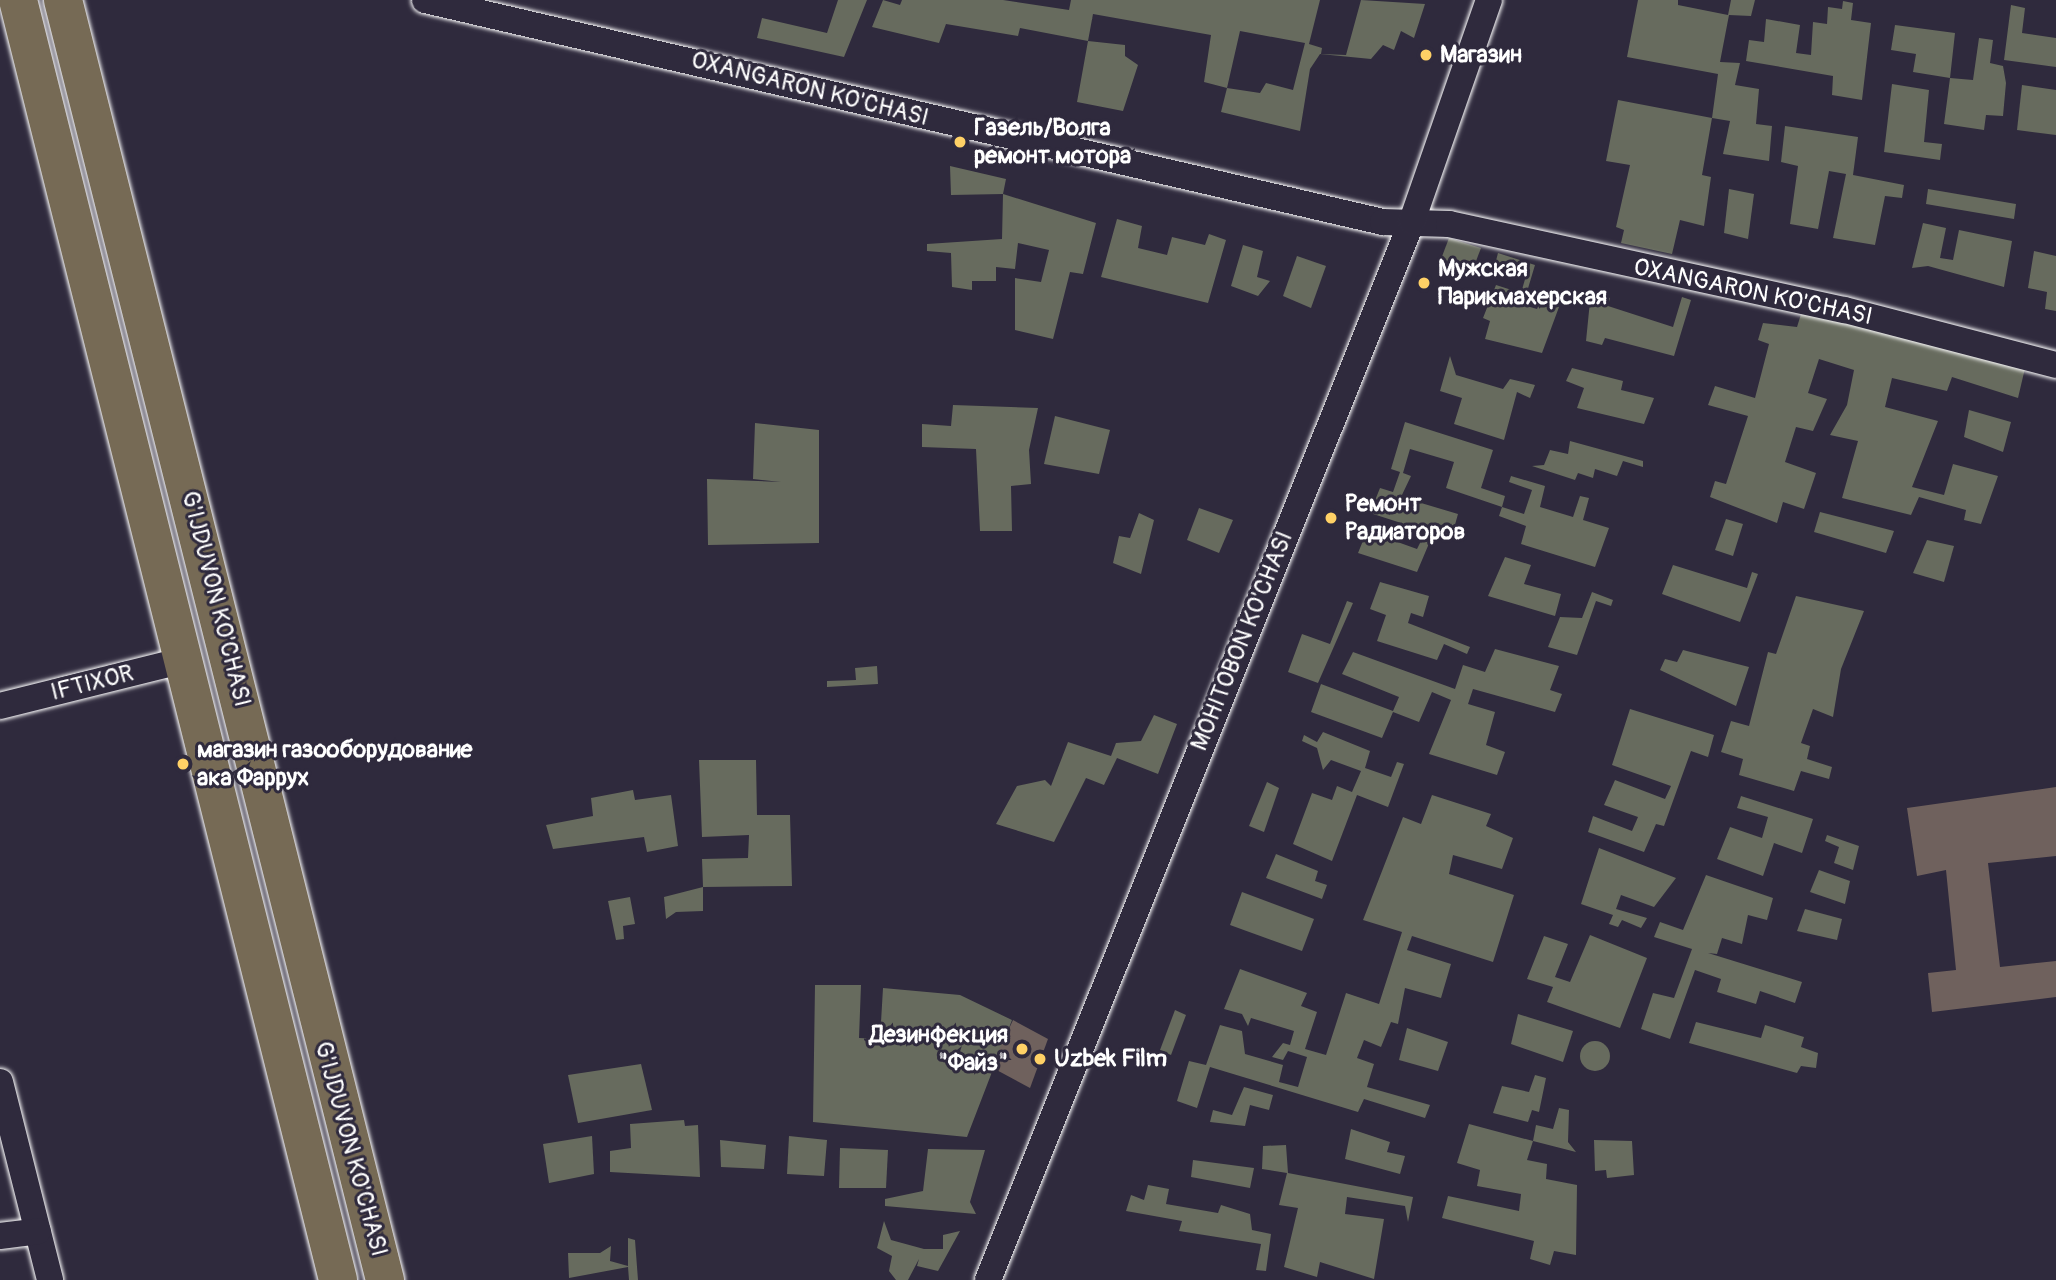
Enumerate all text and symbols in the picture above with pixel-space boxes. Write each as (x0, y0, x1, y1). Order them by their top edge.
place label: Магазин (1440, 41, 1522, 69)
street label: OXANGARON KO'CHASI (688, 46, 932, 132)
marker: Магазин (1418, 47, 1434, 63)
place label: Газель/Волга ремонт мотора (974, 114, 1131, 170)
marker: Газель/Волга ремонт мотора (952, 134, 968, 150)
street label: OXANGARON KO'CHASI (1631, 253, 1875, 331)
place label: Мужская Парикмахерская (1438, 255, 1607, 311)
marker: Мужская Парикмахерская (1416, 275, 1432, 291)
street label: G'IJDUVON KO'CHASI (175, 488, 257, 710)
place label: Ремонт Радиаторов (1345, 490, 1465, 546)
marker: Ремонт Радиаторов (1323, 510, 1339, 526)
street label: MOHITOBON KO'CHASI (1185, 527, 1299, 755)
street label: IFTIXOR (48, 659, 136, 707)
place label: магазин газооборудование ака Фаррух (197, 736, 472, 792)
marker: магазин газооборудование ака Фаррух (175, 756, 191, 772)
place label: Дезинфекция "Файз" (869, 1021, 1008, 1077)
street label: G'IJDUVON KO'CHASI (308, 1038, 394, 1260)
marker: Дезинфекция "Файз" (1014, 1041, 1030, 1057)
place label: Uzbek Film (1054, 1045, 1167, 1073)
marker: Uzbek Film (1032, 1051, 1048, 1067)

